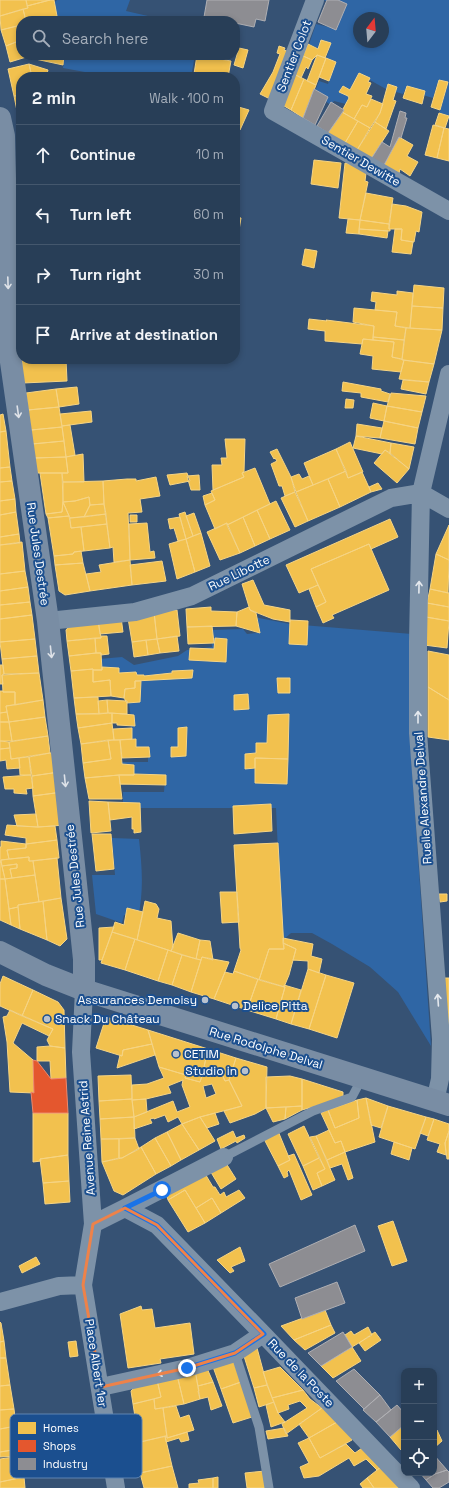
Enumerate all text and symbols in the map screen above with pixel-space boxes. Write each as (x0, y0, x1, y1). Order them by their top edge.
north arrow (353, 12, 389, 48)
search box (16, 16, 240, 60)
street label: Sentier Colot (273, 18, 315, 94)
icon: search (30, 27, 52, 49)
text: Search here (62, 29, 148, 48)
text: 2 min (32, 87, 76, 109)
text: Walk · 100 m (149, 90, 224, 107)
street label: Sentier Dewitte (319, 132, 403, 190)
icon: ahead (32, 144, 54, 166)
text: Continue (70, 145, 136, 164)
text: 10 m (196, 146, 224, 163)
icon: left (32, 204, 54, 226)
text: Turn left (70, 205, 132, 224)
text: 60 m (193, 206, 224, 223)
icon: right (32, 264, 54, 286)
text: Turn right (70, 265, 141, 284)
text: 30 m (193, 266, 224, 283)
one-way arrow (4, 276, 11, 289)
icon: arrive (32, 324, 54, 346)
text: Arrive at destination (70, 325, 218, 344)
one-way arrow (14, 405, 22, 418)
street label: Rue Jules Destrée (23, 501, 53, 607)
street label: Rue Libotte (206, 551, 272, 595)
one-way arrow (415, 581, 423, 594)
one-way arrow (47, 645, 55, 658)
one-way arrow (414, 711, 422, 724)
street label: Ruelle Alexandre Delval (410, 731, 436, 865)
one-way arrow (61, 774, 68, 787)
street label: Rue Jules Destrée (62, 823, 88, 929)
place label: Assurances Demoisy (78, 992, 197, 1008)
one-way arrow (434, 994, 441, 1007)
marker: Assurances Demoisy (200, 995, 210, 1005)
place label: Delice Pitta (243, 998, 308, 1014)
marker: Delice Pitta (230, 1001, 240, 1011)
place label: Snack Du Château (55, 1011, 160, 1027)
marker: Snack Du Château (42, 1014, 52, 1024)
street label: Rue Rodolphe Delval (207, 1023, 325, 1073)
place label: CETIM (184, 1046, 219, 1062)
marker: CETIM (171, 1049, 181, 1059)
place label: Studio in (185, 1063, 237, 1079)
marker: Studio in (240, 1066, 250, 1076)
street label: Avenue Reine Astrid (75, 1080, 99, 1196)
route start (153, 1181, 171, 1199)
street label: Place Albert 1er (81, 1318, 111, 1409)
street label: Rue de la Poste (264, 1335, 338, 1411)
route end (178, 1359, 196, 1377)
map controls (401, 1368, 437, 1476)
button: + (401, 1368, 437, 1404)
one-way arrow (157, 1370, 170, 1378)
button: − (401, 1404, 437, 1440)
legend (10, 1414, 142, 1478)
text: Homes (43, 1421, 79, 1435)
text: Shops (43, 1439, 76, 1453)
button: locate (401, 1440, 437, 1476)
text: Industry (43, 1457, 88, 1471)

